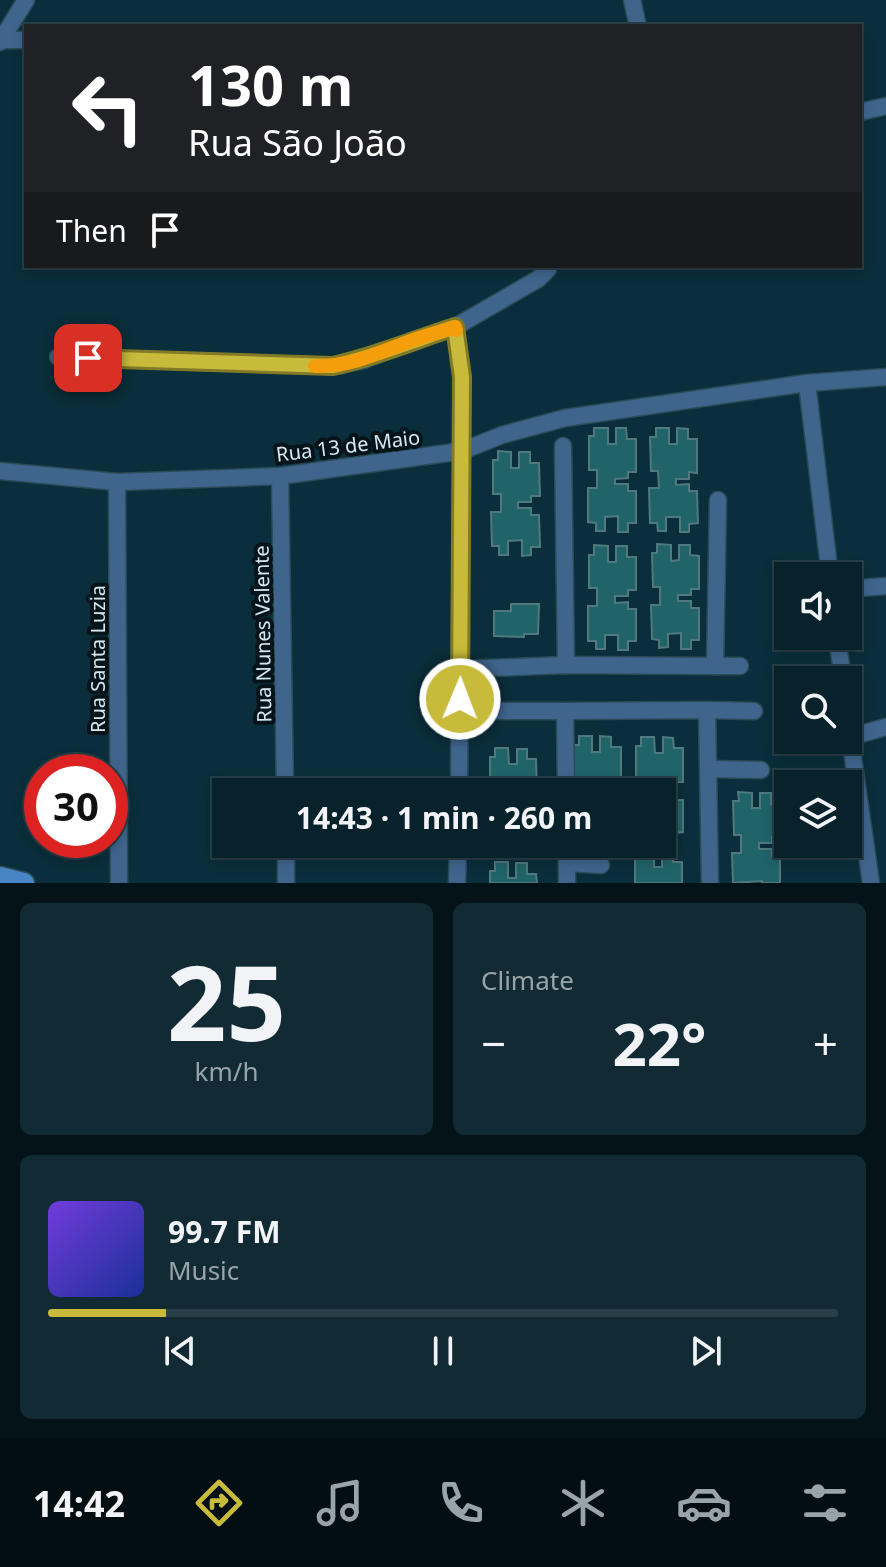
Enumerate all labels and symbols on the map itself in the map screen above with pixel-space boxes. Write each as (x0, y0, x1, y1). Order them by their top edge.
pin (54, 324, 122, 392)
street label: Rua 13 de Maio (274, 423, 421, 468)
street label: Rua Nunes Valente (247, 545, 278, 723)
street label: Rua Santa Luzia (84, 585, 111, 733)
position arrow (418, 657, 502, 741)
speed limit sign: 30 (24, 754, 128, 858)

